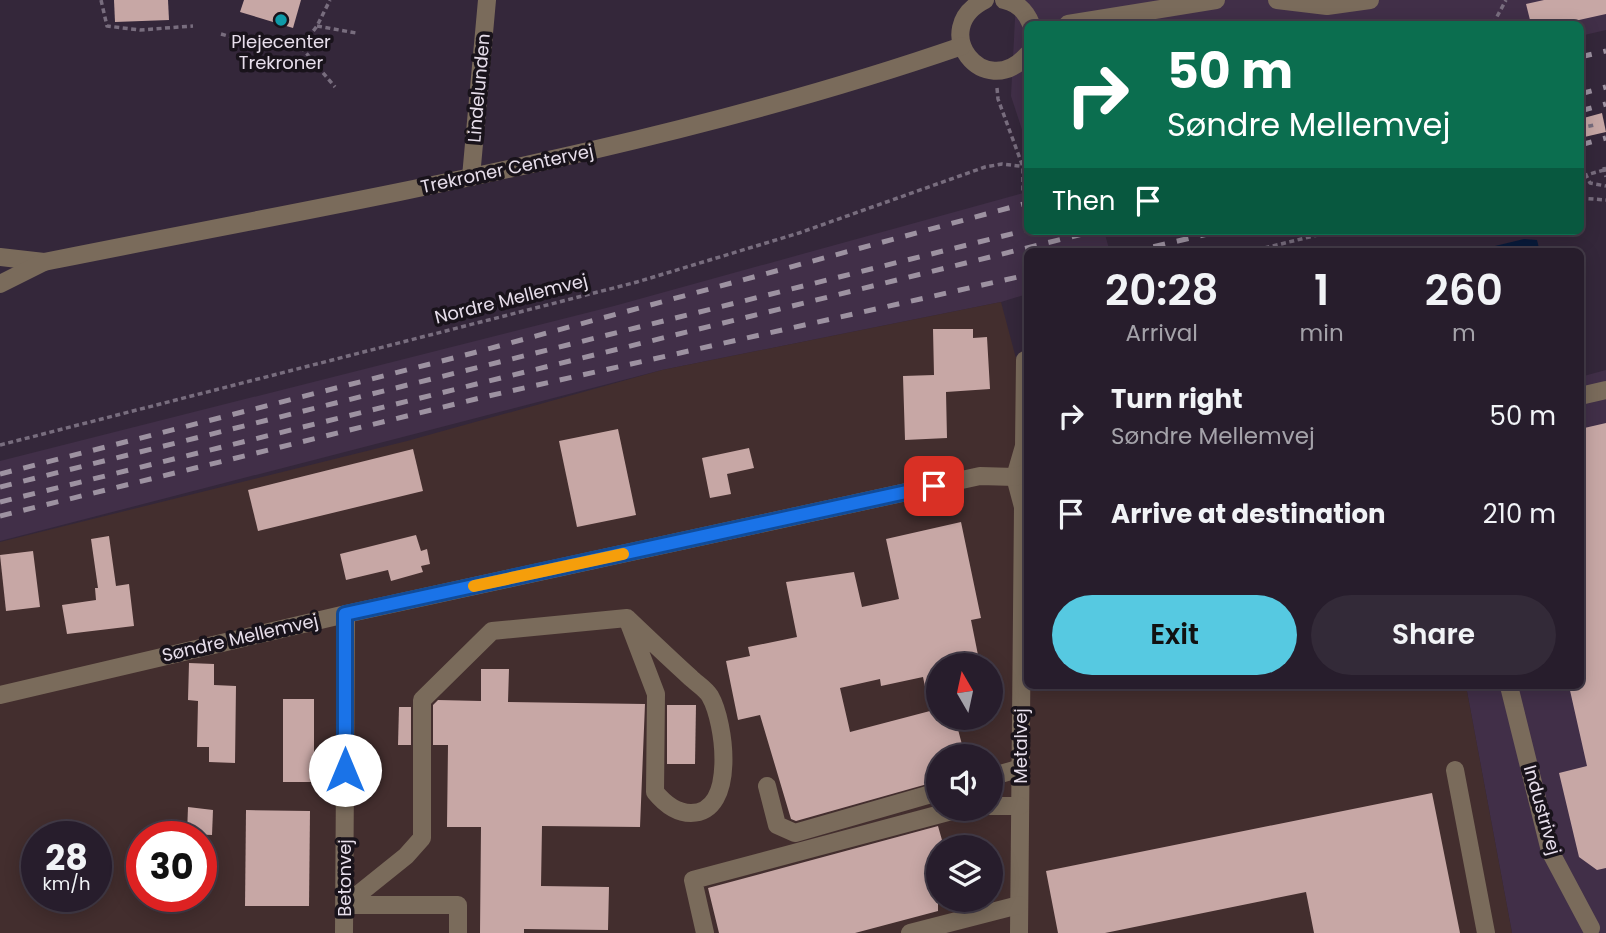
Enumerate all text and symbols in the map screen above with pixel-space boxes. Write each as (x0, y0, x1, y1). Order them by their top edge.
marker: Plejecenter Trekroner (273, 12, 289, 28)
place label: Plejecenter Trekroner (231, 29, 331, 75)
street label: Lindelunden (461, 32, 496, 144)
text: 50 m (1167, 37, 1293, 105)
icon: right (1052, 49, 1143, 140)
text: Søndre Mellemvej (1167, 102, 1450, 147)
street label: Trekroner Centervej (418, 138, 596, 199)
icon: arrive (1129, 182, 1167, 220)
text: Then (1052, 183, 1115, 219)
text: 20:28 (1105, 261, 1219, 320)
text: 1 (1314, 261, 1329, 320)
text: 260 (1425, 261, 1503, 320)
street label: Nordre Mellemvej (432, 267, 590, 330)
text: Arrival (1126, 317, 1198, 349)
text: min (1300, 317, 1344, 349)
text: m (1452, 317, 1476, 349)
text: Turn right (1111, 381, 1243, 417)
icon: right (1052, 397, 1090, 435)
text: 50 m (1490, 398, 1556, 434)
text: Søndre Mellemvej (1111, 420, 1315, 452)
pin (904, 456, 964, 516)
icon: arrive (915, 467, 953, 505)
icon: arrive (1052, 495, 1090, 533)
text: Arrive at destination (1111, 496, 1386, 532)
text: 210 m (1483, 496, 1556, 532)
button: Exit (1052, 595, 1297, 675)
button: Share (1311, 595, 1556, 675)
street label: Søndre Mellemvej (159, 607, 320, 668)
north arrow (926, 653, 1003, 730)
map controls (926, 653, 1003, 912)
street label: Metalvej (1008, 708, 1033, 784)
position arrow (308, 733, 382, 807)
button: sound (926, 744, 1003, 821)
street label: Industrivej (1518, 762, 1567, 858)
speed limit sign: 30 (126, 821, 217, 912)
text: 28 (45, 833, 88, 882)
button: layers (926, 835, 1003, 912)
street label: Betonvej (332, 839, 357, 917)
text: km/h (43, 871, 90, 896)

